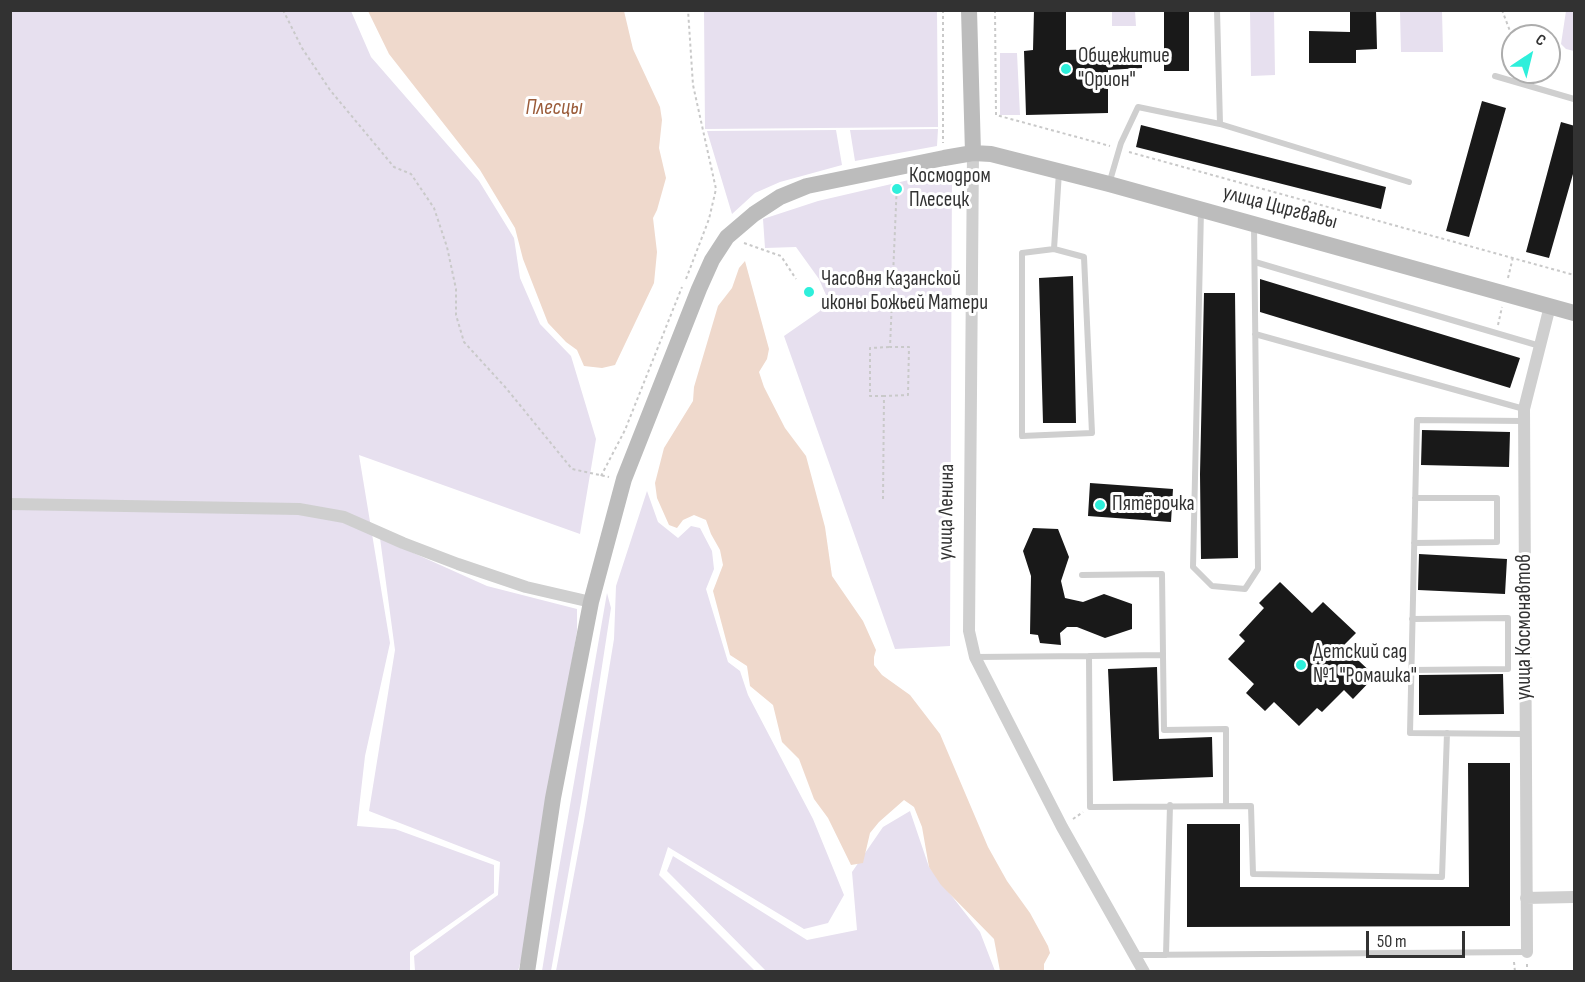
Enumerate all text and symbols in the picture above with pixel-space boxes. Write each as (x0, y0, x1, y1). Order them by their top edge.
north arrow (1501, 24, 1561, 84)
text: С (1532, 30, 1549, 51)
place label: Общежитие "Орион" (1078, 44, 1170, 94)
marker: Общежитие "Орион" (1059, 62, 1073, 76)
water label: Плесцы (525, 95, 583, 121)
place label: Космодром Плесецк (909, 164, 991, 214)
street label: улица Циргвавы (1220, 181, 1340, 235)
marker: Космодром Плесецк (890, 182, 904, 196)
place label: Часовня Казанской иконы Божьей Матери (821, 267, 988, 317)
marker: Часовня Казанской иконы Божьей Матери (802, 285, 816, 299)
street label: улица Ленина (934, 464, 960, 560)
place label: Пятёрочка (1112, 492, 1195, 518)
marker: Пятёрочка (1093, 498, 1107, 512)
street label: улица Космонавтов (1512, 554, 1538, 700)
place label: Детский сад №1 "Ромашка" (1313, 640, 1417, 690)
marker: Детский сад №1 "Ромашка" (1294, 658, 1308, 672)
scale bar (1369, 919, 1468, 957)
text: 50 m (1377, 931, 1407, 952)

